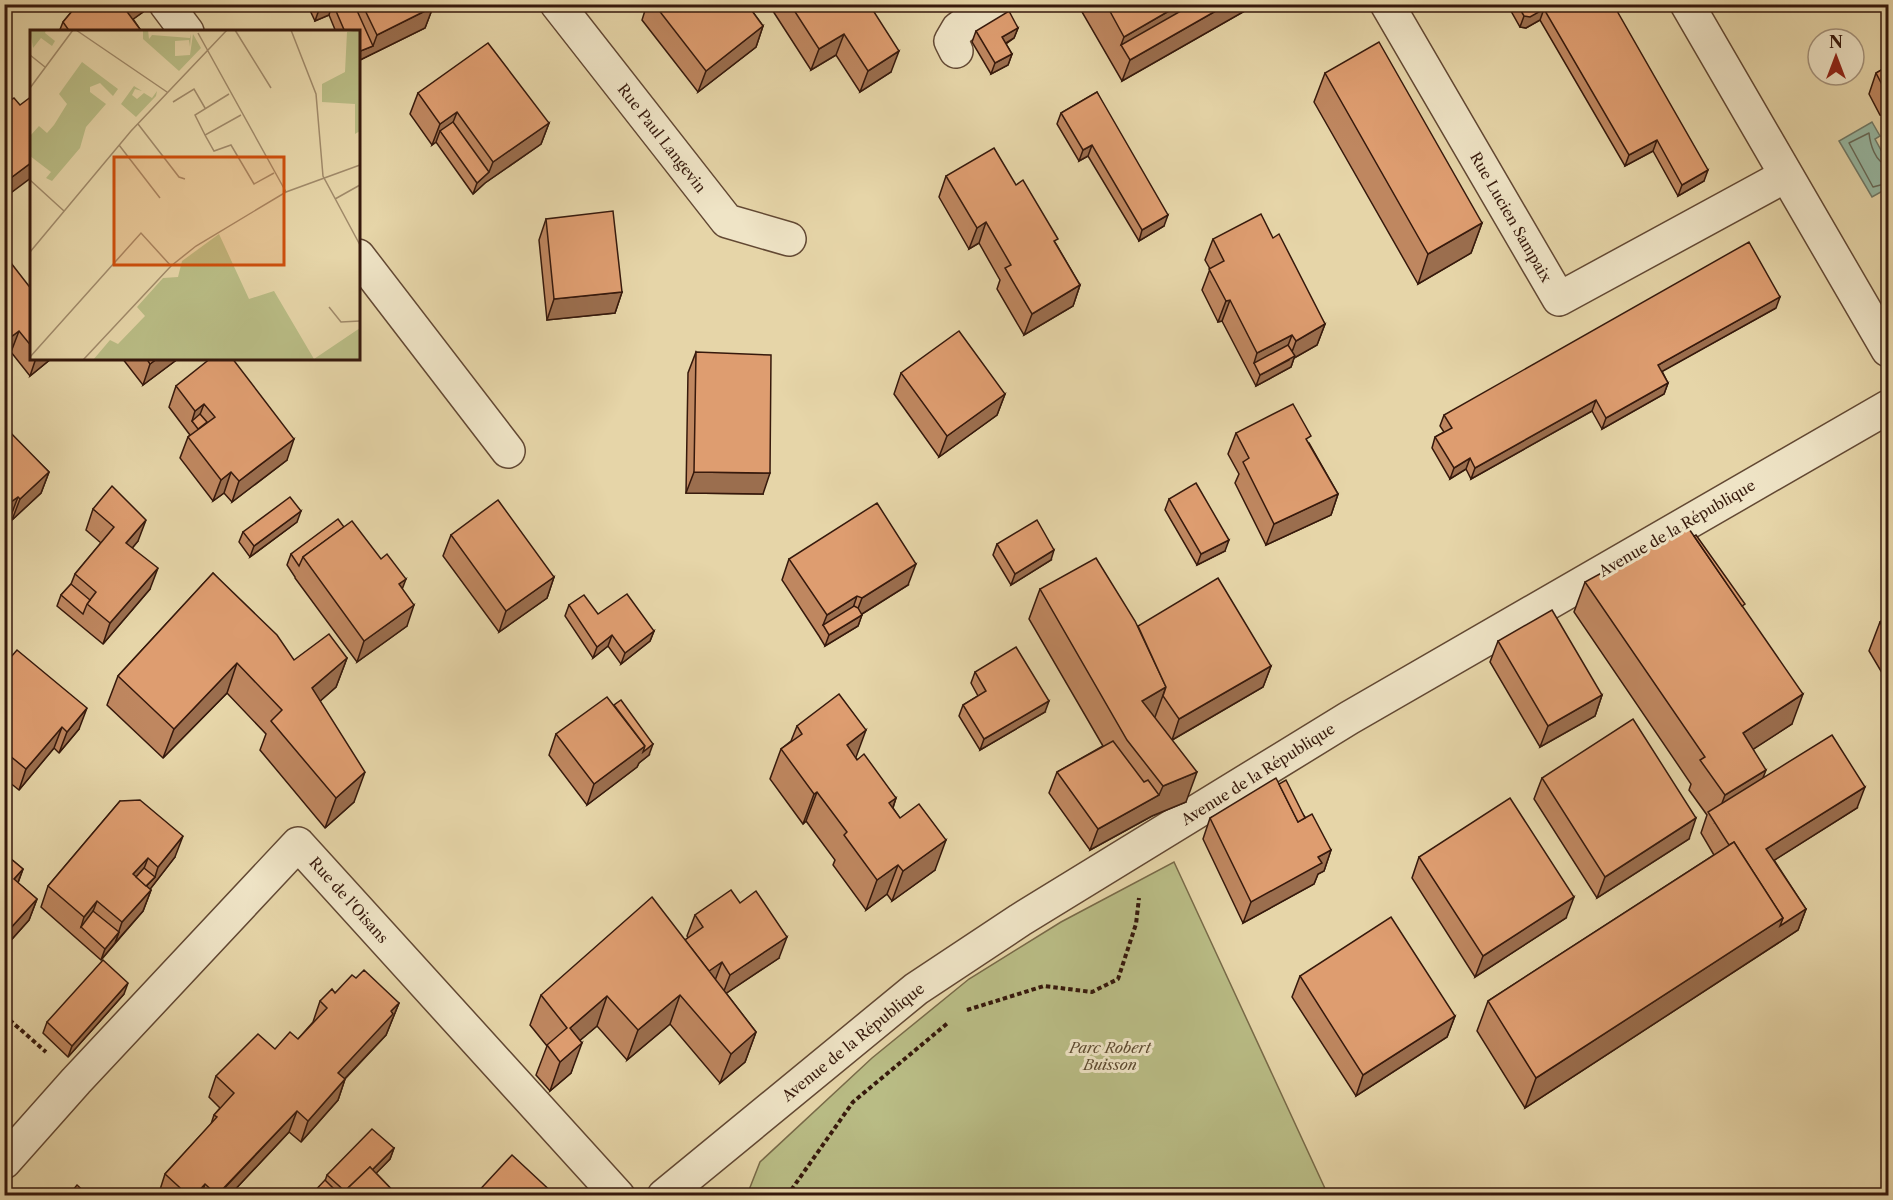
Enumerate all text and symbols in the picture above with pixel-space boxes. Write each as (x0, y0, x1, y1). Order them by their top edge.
north arrow (1806, 27, 1866, 87)
inset map (30, 30, 360, 360)
text: N (1829, 32, 1843, 52)
street label: Rue Paul Langevin (614, 80, 711, 197)
street label: Rue Lucien Sampaix (1466, 149, 1556, 286)
street label: Avenue de la République (1594, 475, 1759, 581)
street label: Avenue de la République (1177, 719, 1338, 830)
street label: Rue de l'Oisans (305, 853, 393, 947)
street label: Avenue de la République (777, 979, 928, 1106)
park label: Parc Robert Buisson (1068, 1038, 1151, 1074)

